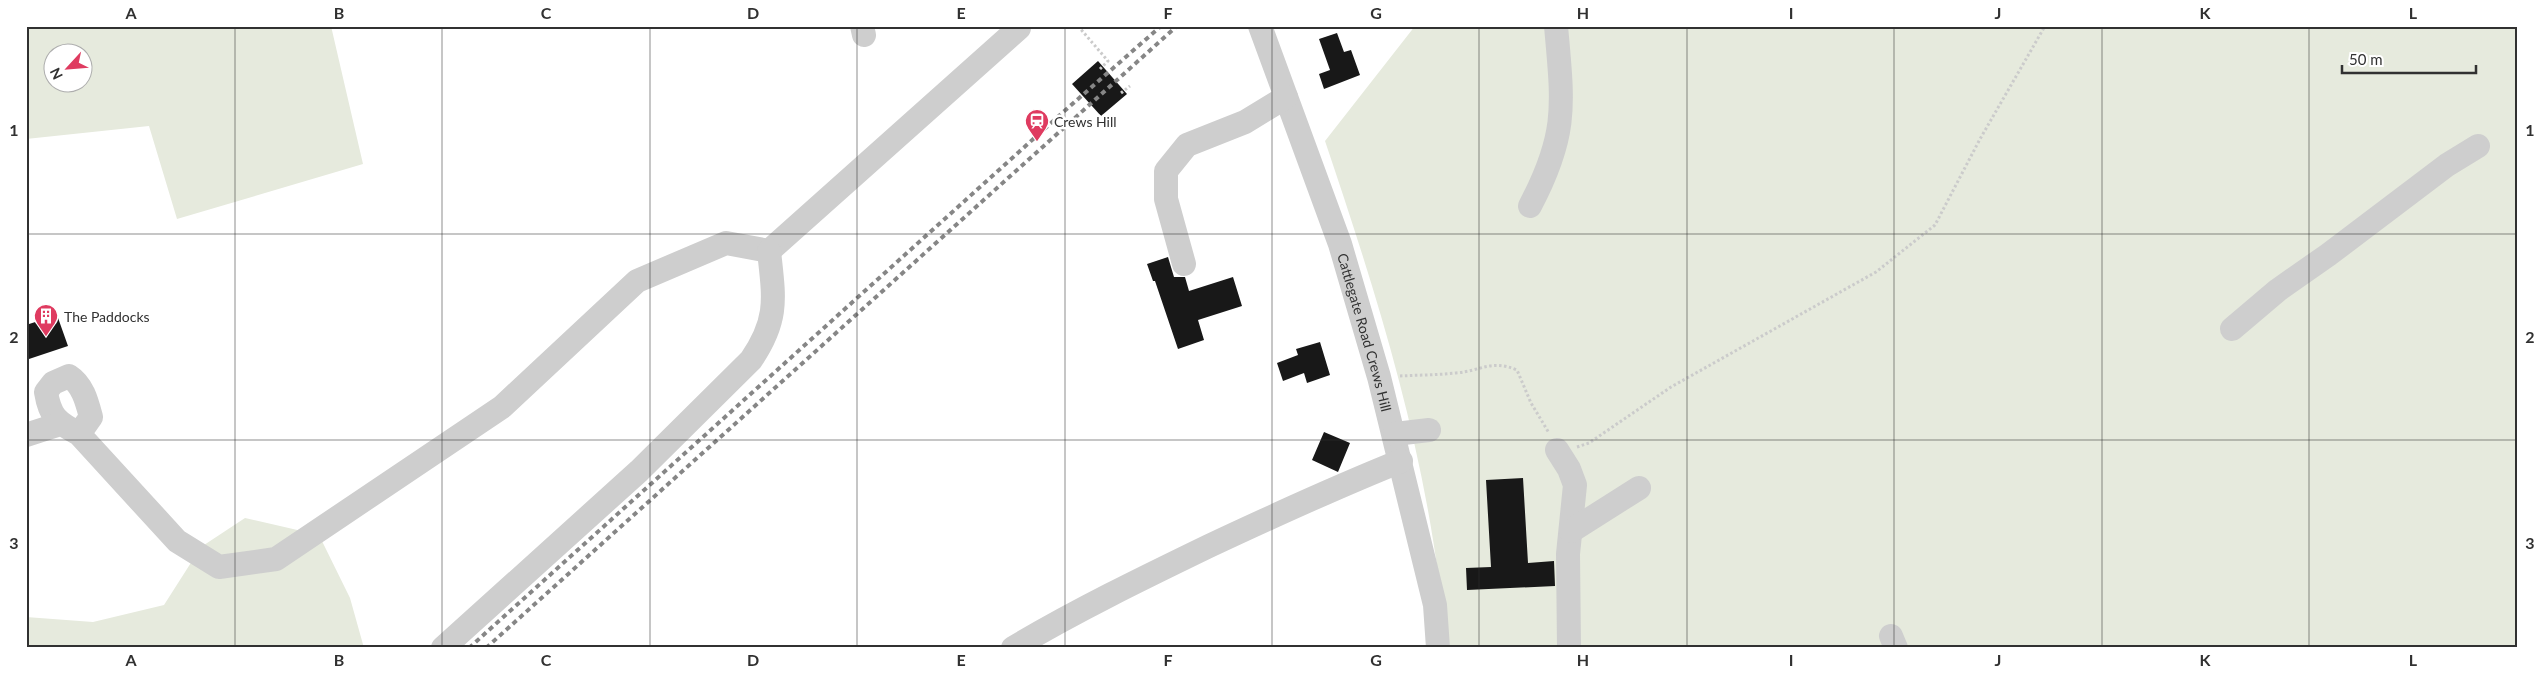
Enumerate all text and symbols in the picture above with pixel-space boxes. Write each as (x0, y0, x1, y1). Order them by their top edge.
text: A (124, 3, 137, 22)
text: B (334, 3, 344, 22)
text: C (541, 3, 552, 22)
text: D (747, 3, 759, 22)
text: E (956, 3, 966, 22)
text: F (1163, 3, 1173, 22)
text: G (1370, 3, 1382, 22)
text: H (1577, 3, 1589, 22)
text: I (1789, 3, 1793, 22)
text: J (1995, 3, 2001, 22)
text: K (2200, 3, 2212, 22)
text: L (2409, 3, 2418, 22)
north arrow (42, 42, 92, 92)
scale bar (2342, 42, 2475, 74)
text: 50 m (2349, 50, 2383, 68)
text: N (46, 65, 66, 82)
station icon: Crews Hill (1024, 108, 1050, 142)
place label: Crews Hill (1054, 113, 1117, 130)
text: 1 (9, 120, 19, 139)
text: 1 (2525, 120, 2535, 139)
street label: Cattlegate Road Crews Hill (1335, 251, 1396, 413)
building icon: The Paddocks (33, 303, 59, 337)
place label: The Paddocks (64, 308, 150, 325)
text: 2 (9, 327, 19, 346)
text: 2 (2525, 327, 2535, 346)
text: 3 (9, 533, 19, 552)
text: 3 (2525, 533, 2535, 552)
text: A (124, 650, 137, 669)
text: B (334, 650, 344, 669)
text: C (541, 650, 552, 669)
text: D (747, 650, 759, 669)
text: E (956, 650, 966, 669)
text: F (1163, 650, 1173, 669)
text: G (1370, 650, 1382, 669)
text: H (1577, 650, 1589, 669)
text: I (1789, 650, 1793, 669)
text: J (1995, 650, 2001, 669)
text: K (2200, 650, 2212, 669)
text: L (2409, 650, 2418, 669)

